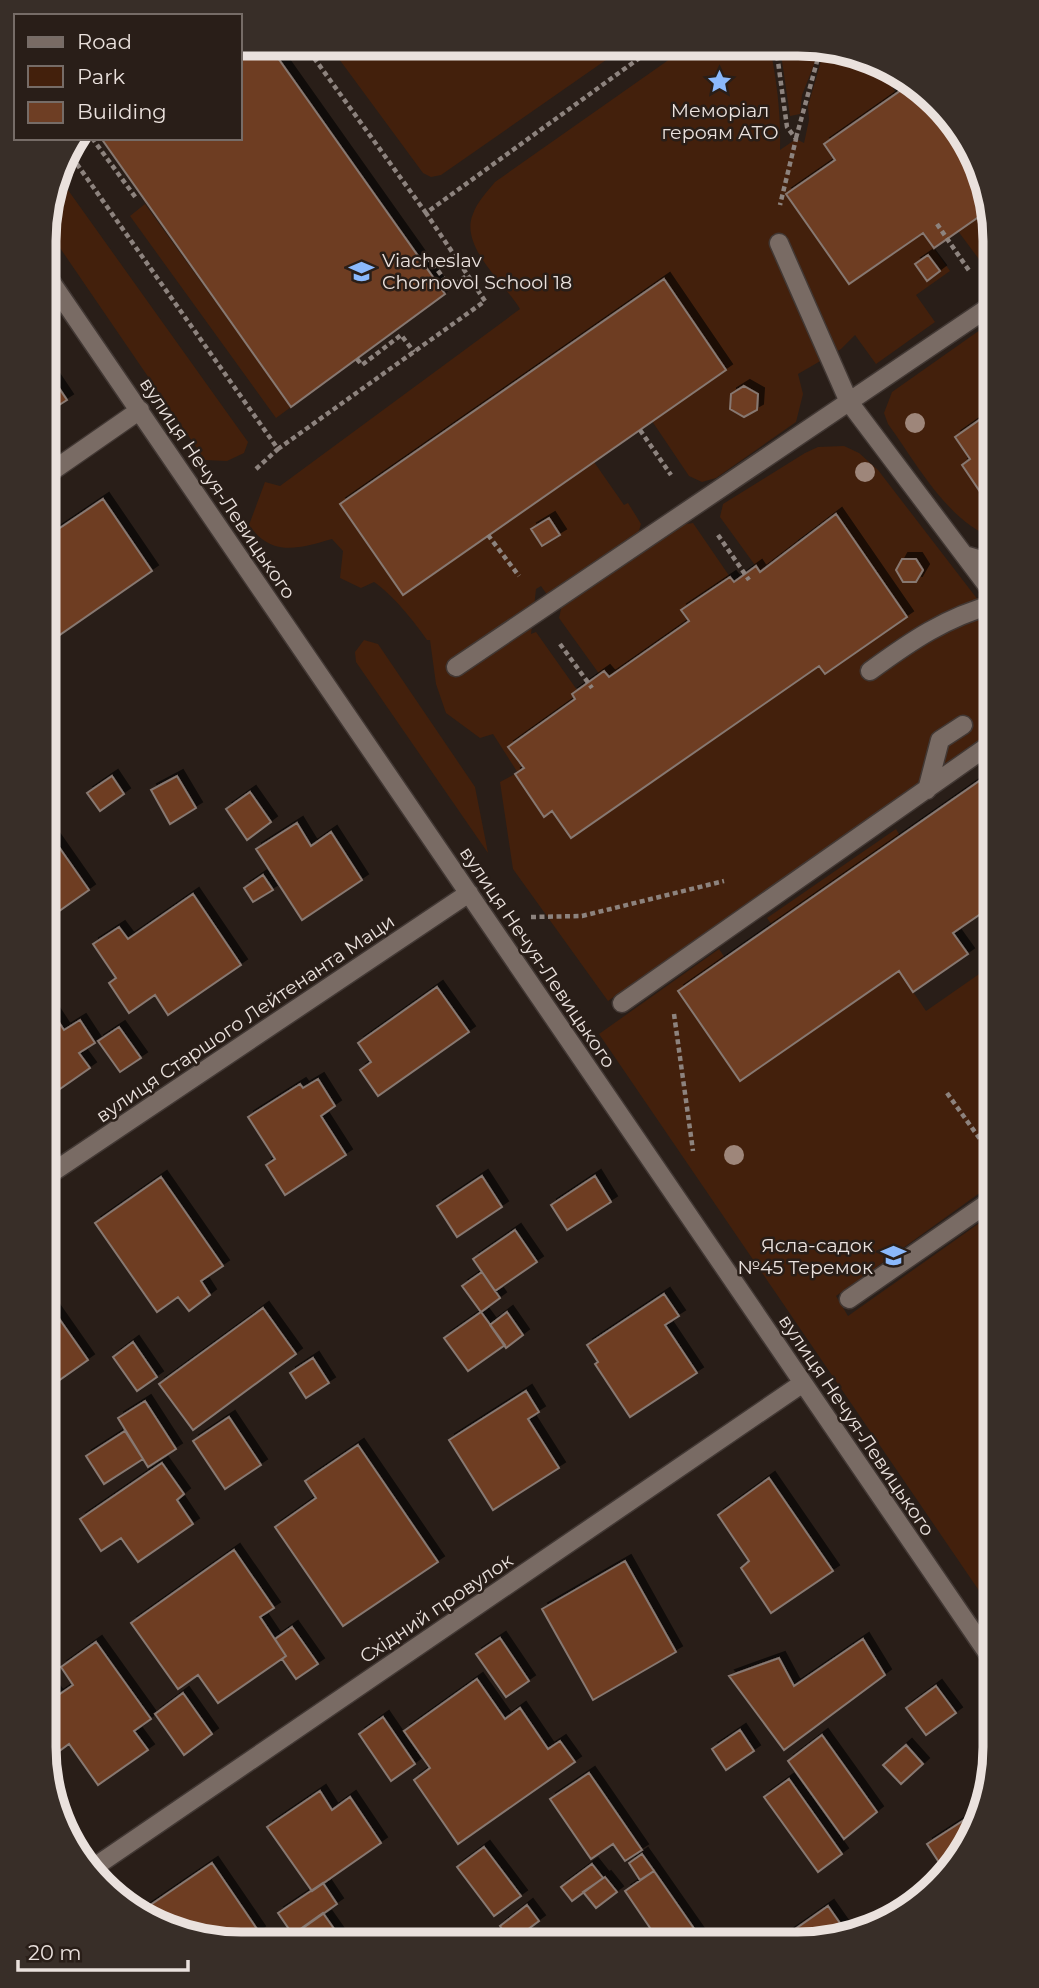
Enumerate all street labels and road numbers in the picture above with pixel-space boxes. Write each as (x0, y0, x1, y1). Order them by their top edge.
street label: вулиця Нечуя-Левицького (135, 373, 300, 603)
street label: вулиця Нечуя-Левицького (455, 842, 620, 1072)
street label: вулиця Старшого Лейтенанта Маци (92, 910, 399, 1127)
street label: вулиця Нечуя-Левицького (774, 1310, 939, 1540)
street label: Східний провулок (355, 1549, 517, 1668)

